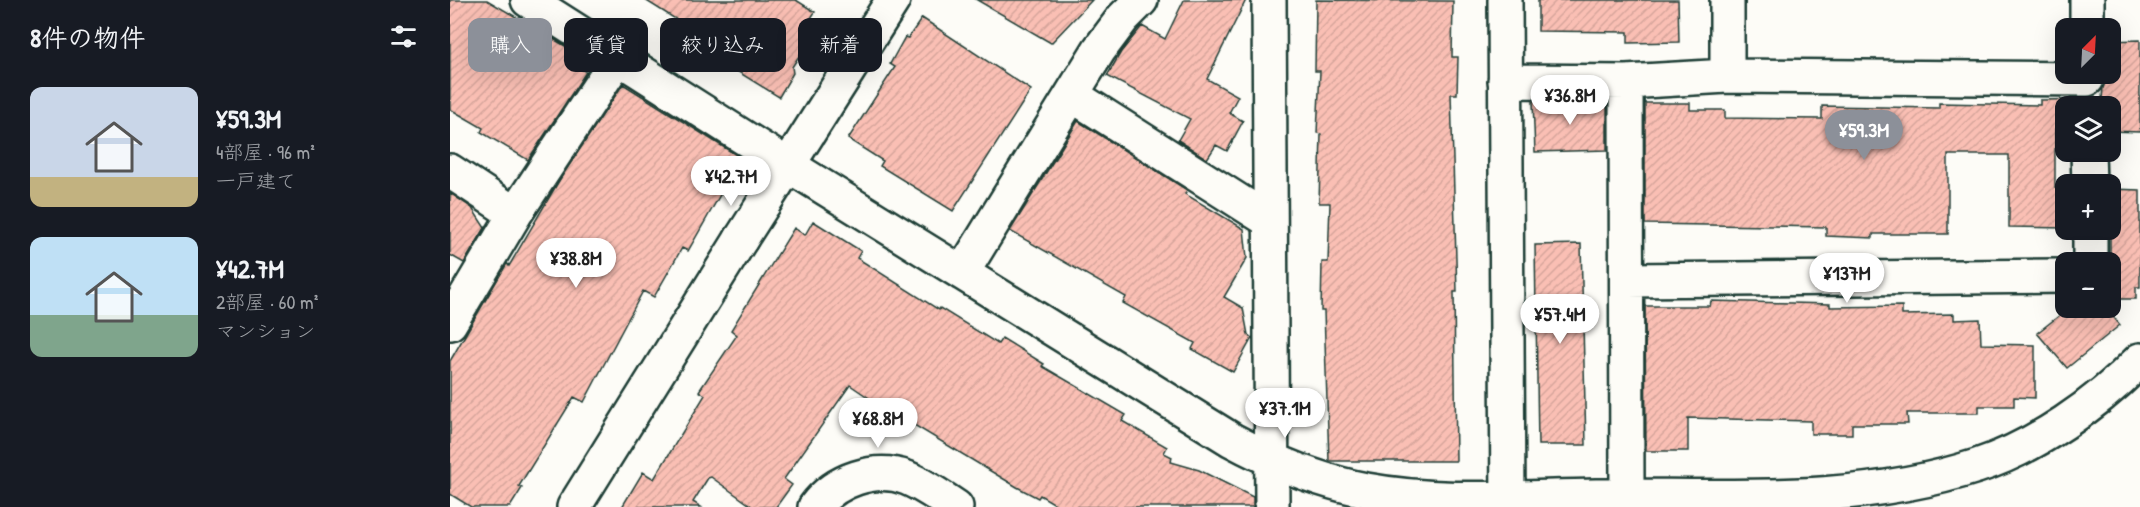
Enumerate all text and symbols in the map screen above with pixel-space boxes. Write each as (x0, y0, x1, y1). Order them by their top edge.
chip: 購入 (468, 18, 552, 72)
chip: 賃貸 (564, 18, 648, 72)
chip: 絞り込み (660, 18, 786, 72)
chip: 新着 (798, 18, 882, 72)
north arrow (2055, 18, 2121, 84)
map controls (2055, 18, 2121, 318)
text: 8件の物件 (30, 20, 145, 55)
icon: filters (387, 20, 420, 53)
pin: ¥36.8M (1521, 75, 1619, 126)
text: ¥36.8M (1544, 81, 1596, 108)
button: layers (2055, 96, 2121, 162)
text: ¥59.3M (216, 101, 281, 136)
pin: ¥59.3M (1815, 110, 1913, 161)
icon: home (78, 111, 150, 183)
text: ¥59.3M (1839, 116, 1889, 143)
text: 4部屋 · 96 m² (216, 138, 315, 165)
pin: ¥42.7M (682, 156, 780, 207)
text: ¥42.7M (705, 162, 757, 189)
text: 一戸建て (216, 167, 296, 194)
button: + (2055, 174, 2121, 240)
pin: ¥38.8M (527, 238, 625, 289)
text: ¥38.8M (550, 244, 602, 271)
text: ¥42.7M (216, 251, 284, 286)
button: − (2055, 252, 2121, 318)
pin: ¥137M (1805, 253, 1889, 304)
text: ¥137M (1823, 259, 1871, 286)
icon: home (78, 261, 150, 333)
text: 2部屋 · 60 m² (216, 288, 318, 315)
pin: ¥57.4M (1511, 294, 1609, 345)
text: ¥57.4M (1534, 300, 1586, 327)
text: マンション (216, 317, 315, 344)
pin: ¥37.1M (1236, 388, 1334, 439)
text: ¥37.1M (1259, 394, 1311, 421)
pin: ¥68.8M (829, 398, 927, 449)
text: ¥68.8M (853, 404, 903, 431)

